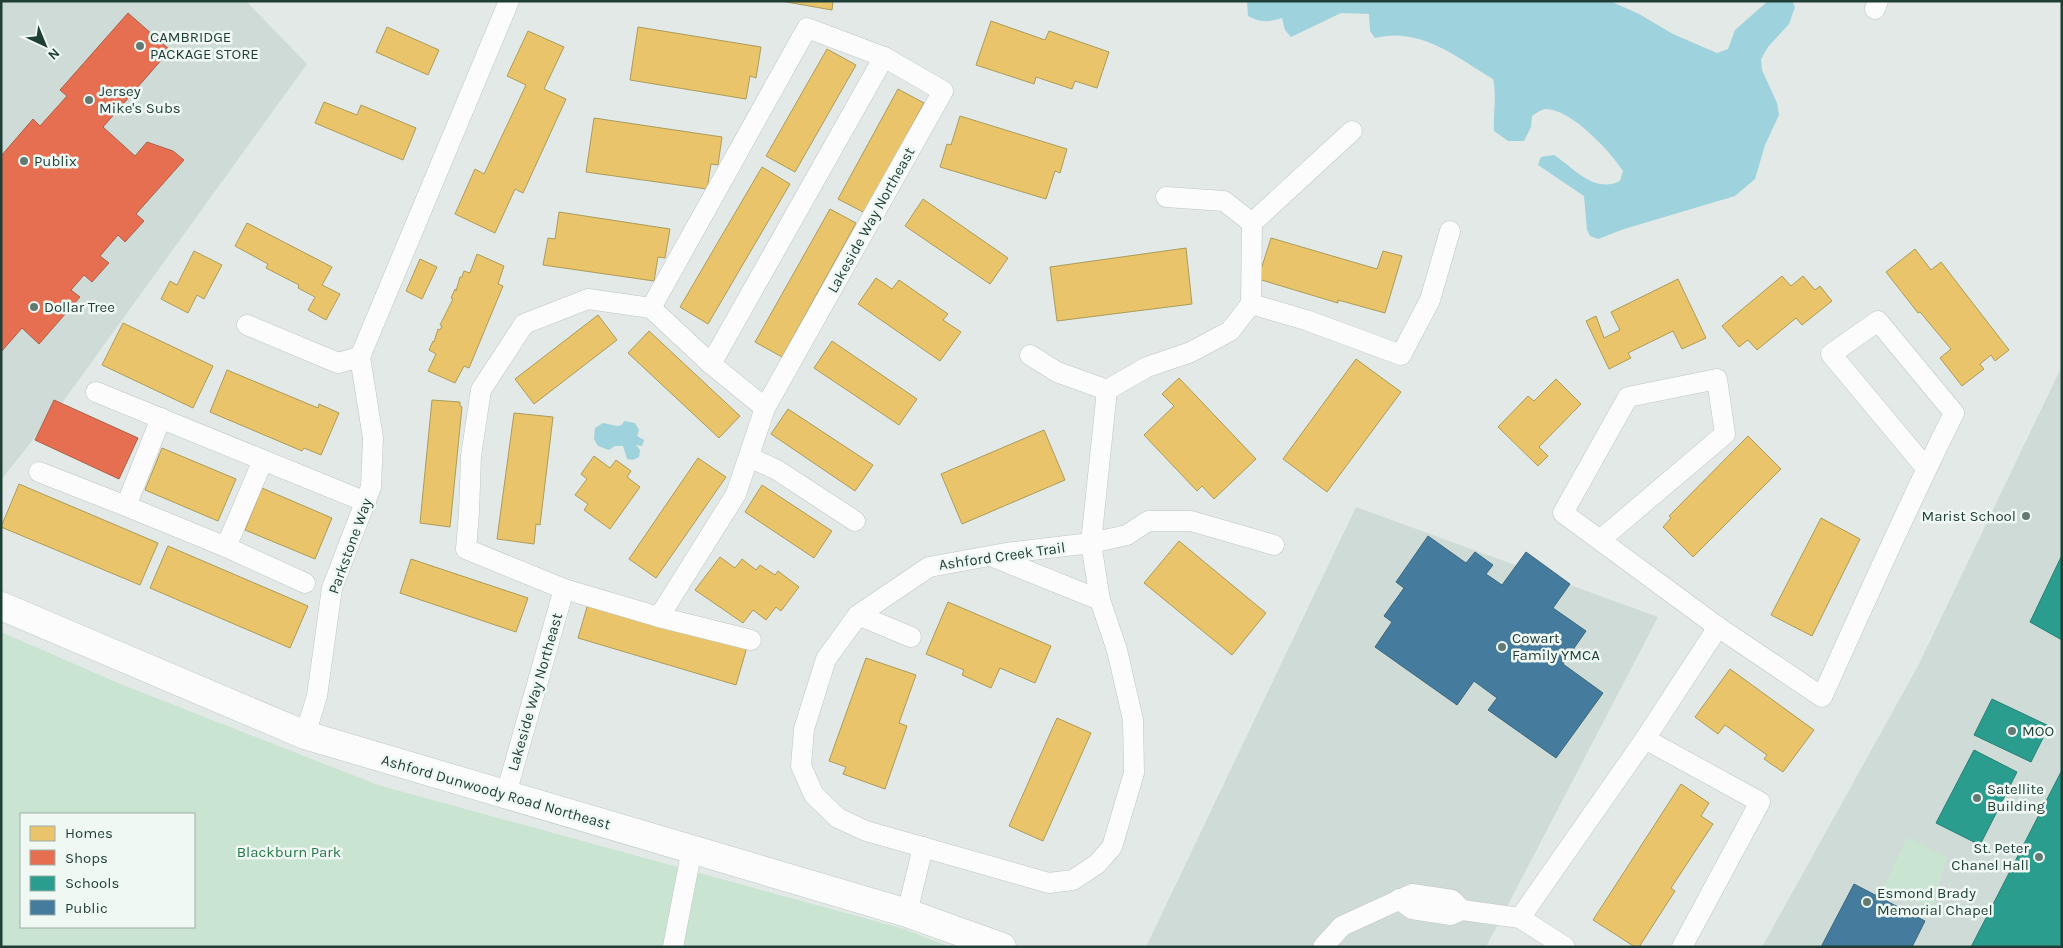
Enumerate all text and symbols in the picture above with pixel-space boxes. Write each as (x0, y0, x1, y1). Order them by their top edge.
north arrow (20, 20, 70, 70)
place label: CAMBRIDGE PACKAGE STORE (150, 28, 259, 63)
marker: CAMBRIDGE PACKAGE STORE (134, 40, 146, 52)
text: N (44, 44, 63, 64)
place label: Jersey Mike's Subs (99, 82, 181, 117)
marker: Jersey Mike's Subs (83, 94, 95, 106)
street label: Lakeside Way Northeast (823, 144, 919, 296)
place label: Publix (34, 152, 77, 170)
marker: Publix (18, 155, 30, 167)
place label: Dollar Tree (44, 298, 115, 316)
marker: Dollar Tree (28, 301, 40, 313)
street label: Parkstone Way (324, 496, 376, 596)
place label: Marist School (1922, 507, 2016, 525)
marker: Marist School (2020, 510, 2032, 522)
street label: Ashford Creek Trail (938, 538, 1066, 574)
street label: Lakeside Way Northeast (504, 610, 566, 773)
place label: Cowart Family YMCA (1512, 629, 1600, 664)
marker: Cowart Family YMCA (1496, 641, 1508, 653)
place label: MOO (2022, 722, 2054, 740)
marker: MOO (2006, 725, 2018, 737)
street label: Ashford Dunwoody Road Northeast (379, 751, 613, 834)
place label: Satellite Building (1987, 780, 2045, 815)
marker: Satellite Building (1971, 792, 1983, 804)
legend (20, 813, 195, 928)
text: Homes (65, 824, 113, 842)
place label: St. Peter Chanel Hall (1951, 839, 2030, 874)
park label: Blackburn Park (237, 843, 341, 861)
text: Shops (65, 849, 108, 867)
marker: St. Peter Chanel Hall (2033, 851, 2045, 863)
text: Schools (65, 874, 119, 892)
place label: Esmond Brady Memorial Chapel (1877, 884, 1993, 919)
marker: Esmond Brady Memorial Chapel (1861, 896, 1873, 908)
text: Public (65, 899, 108, 917)

